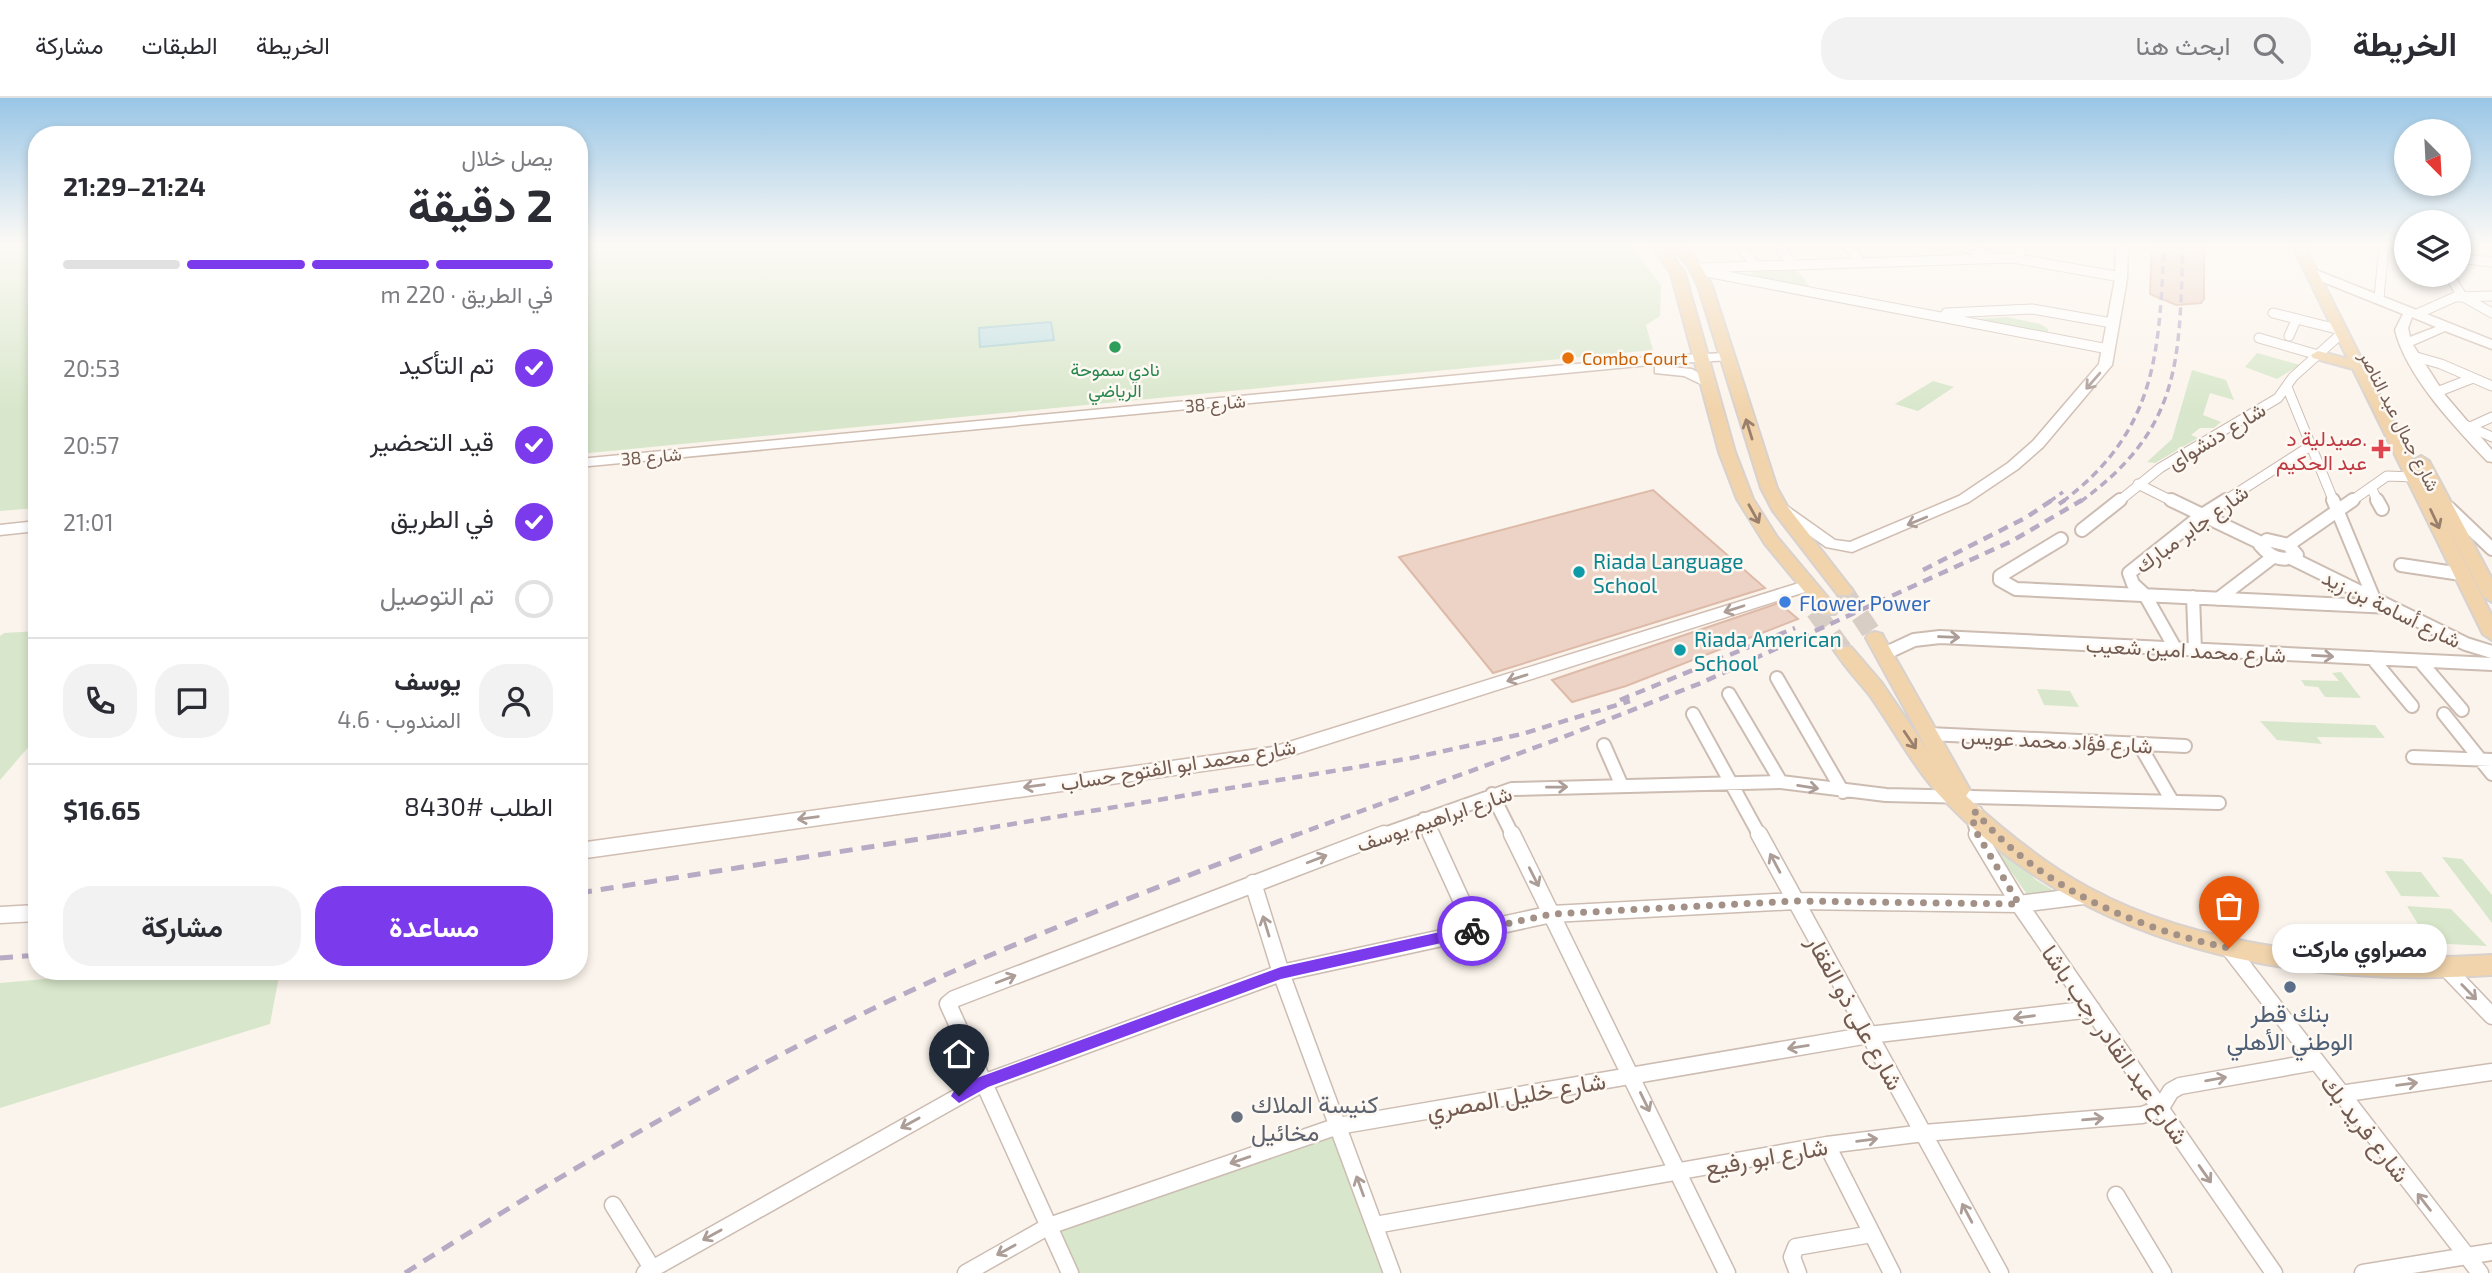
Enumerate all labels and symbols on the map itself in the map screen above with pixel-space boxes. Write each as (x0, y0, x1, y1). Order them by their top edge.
north arrow (2394, 119, 2471, 196)
marker: نادي سموحة الرياضي (1107, 339, 1123, 355)
street label: شارع جمال عبد الناصر (2353, 346, 2445, 496)
place label: Combo Court (1582, 347, 1688, 369)
marker: Combo Court (1560, 350, 1576, 366)
place label: نادي سموحة الرياضي (1070, 358, 1160, 406)
one-way arrow (2085, 371, 2100, 389)
street label: شارع 38 (1184, 389, 1247, 419)
street label: شارع دنشواى (2163, 396, 2271, 477)
one-way arrow (1741, 418, 1754, 440)
place label: صيدلية د. عبد الحكيم (2276, 425, 2367, 477)
marker: صيدلية د. عبد الحكيم (2373, 441, 2389, 457)
street label: شارع 38 (620, 442, 683, 472)
street label: شارع جابر مبارك (2130, 479, 2254, 580)
one-way arrow (1747, 504, 1761, 524)
one-way arrow (2429, 508, 2442, 529)
one-way arrow (1907, 515, 1929, 528)
place label: Riada Language School (1593, 548, 1744, 597)
marker: Riada Language School (1571, 564, 1587, 580)
street label: شارع أسامة بن زيد (2317, 564, 2466, 655)
place label: Flower Power (1799, 590, 1931, 615)
marker: Flower Power (1777, 594, 1793, 610)
one-way arrow (1723, 603, 1745, 616)
place label: Riada American School (1694, 626, 1842, 675)
one-way arrow (1937, 631, 1960, 644)
street label: شارع محمد امين شعيب (2085, 631, 2287, 670)
marker: Riada American School (1672, 642, 1688, 658)
one-way arrow (2311, 650, 2334, 663)
one-way arrow (1506, 672, 1528, 685)
street label: شارع فؤاد محمد عويس (1960, 723, 2153, 760)
one-way arrow (1903, 730, 1917, 749)
street label: شارع محمد ابو الفتوح حساب (1058, 733, 1298, 798)
one-way arrow (1023, 780, 1046, 793)
street label: شارع ابراهيم يوسف (1353, 780, 1516, 859)
one-way arrow (1796, 780, 1819, 793)
one-way arrow (1545, 781, 1568, 794)
one-way arrow (798, 811, 820, 824)
one-way arrow (1306, 852, 1328, 865)
one-way arrow (1768, 854, 1782, 874)
one-way arrow (1527, 866, 1541, 886)
pin (2199, 876, 2259, 948)
courier (1437, 896, 1507, 966)
one-way arrow (1259, 915, 1272, 937)
callout: مصراوي ماركت (2271, 924, 2446, 972)
street label: شارع على ذو الفقار (1798, 928, 1911, 1096)
street label: شارع عبد القادر رجب باشا (2034, 939, 2196, 1151)
one-way arrow (994, 971, 1016, 984)
marker: بنك قطر الوطني الأهلي (2282, 979, 2298, 995)
one-way arrow (2460, 983, 2477, 1000)
place label: بنك قطر الوطني الأهلي (2227, 998, 2353, 1061)
one-way arrow (2013, 1011, 2036, 1024)
pin (929, 1024, 989, 1096)
one-way arrow (1788, 1041, 1810, 1054)
street label: شارع خليل المصري (1424, 1065, 1609, 1131)
street label: شارع فريد بك (2313, 1068, 2417, 1189)
one-way arrow (2204, 1072, 2227, 1086)
one-way arrow (2395, 1077, 2418, 1090)
place label: كنيسة الملاك مخائيل (1251, 1089, 1378, 1147)
one-way arrow (1639, 1091, 1653, 1112)
marker: كنيسة الملاك مخائيل (1229, 1109, 1245, 1125)
one-way arrow (2081, 1112, 2104, 1125)
one-way arrow (900, 1117, 921, 1130)
street label: شارع ابو رفيع (1702, 1131, 1830, 1185)
one-way arrow (1855, 1133, 1877, 1146)
one-way arrow (1230, 1155, 1252, 1167)
one-way arrow (2198, 1164, 2212, 1183)
one-way arrow (1353, 1176, 1365, 1197)
one-way arrow (2417, 1194, 2432, 1212)
one-way arrow (1960, 1203, 1973, 1224)
one-way arrow (702, 1228, 722, 1242)
one-way arrow (996, 1244, 1017, 1257)

